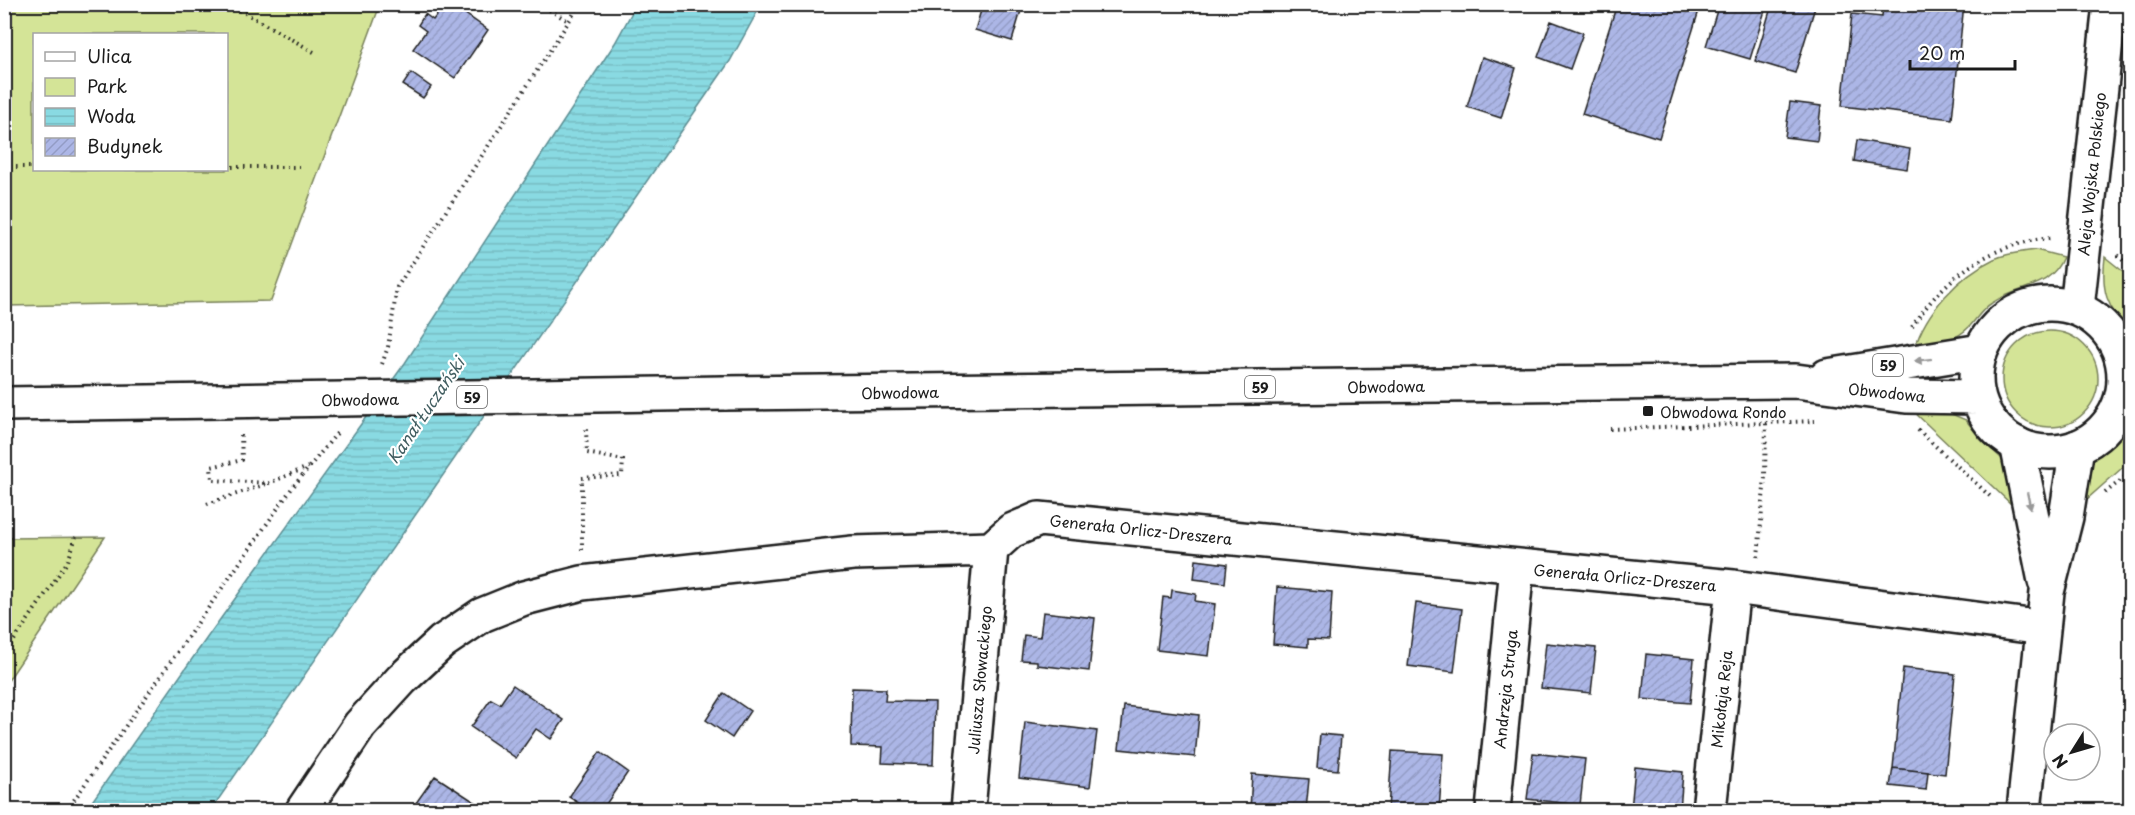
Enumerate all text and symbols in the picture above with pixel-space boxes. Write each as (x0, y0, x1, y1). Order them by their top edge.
legend (33, 33, 228, 171)
scale bar (1910, 33, 2015, 71)
text: 20 m (1919, 39, 1965, 66)
text: Ulica (87, 42, 132, 69)
text: Park (87, 72, 127, 99)
street label: Aleja Wojska Polskiego (2071, 91, 2111, 257)
text: Woda (87, 102, 136, 129)
text: Budynek (87, 132, 163, 159)
water label: Kanał Łuczański (381, 350, 471, 468)
road number: 59 (1873, 354, 1903, 376)
one-way arrow (1913, 355, 1932, 364)
street label: Obwodowa (1347, 374, 1425, 398)
road number: 59 (1245, 376, 1275, 398)
street label: Obwodowa (1847, 376, 1927, 408)
street label: Obwodowa (861, 380, 939, 404)
road number: 59 (457, 386, 487, 408)
street label: Obwodowa (321, 387, 399, 411)
place label: Obwodowa Rondo (1660, 400, 1786, 423)
marker: Obwodowa Rondo (1641, 404, 1655, 418)
one-way arrow (2025, 492, 2034, 511)
street label: Generała Orlicz-Dreszera (1049, 508, 1234, 550)
street label: Generała Orlicz-Dreszera (1533, 558, 1718, 597)
street label: Juliusza Słowackiego (961, 605, 997, 755)
street label: Andrzeja Struga (1487, 628, 1523, 750)
street label: Mikołaja Reja (1704, 648, 1738, 749)
north arrow (2042, 722, 2102, 782)
text: N (2046, 749, 2073, 774)

